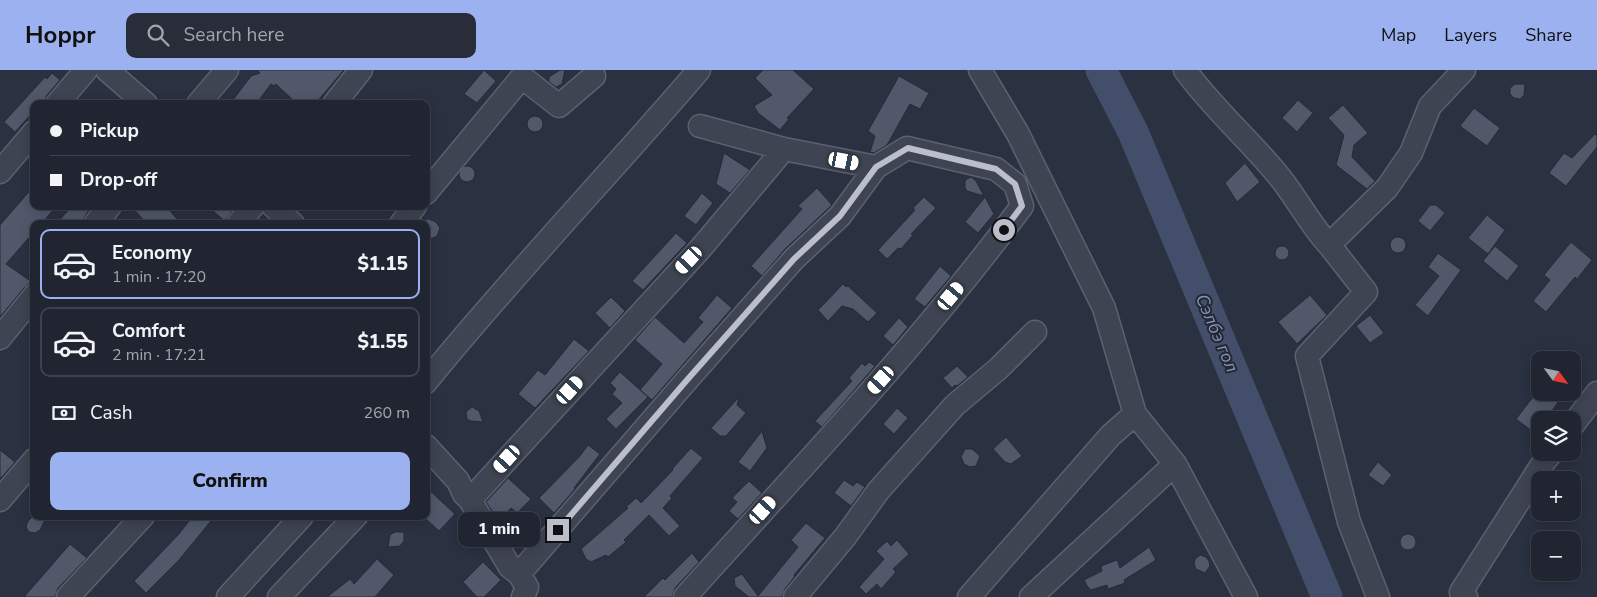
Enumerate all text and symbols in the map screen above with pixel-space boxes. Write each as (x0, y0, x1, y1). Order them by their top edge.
search box (126, 13, 476, 58)
text: Hoppr (25, 19, 96, 51)
icon: search (144, 21, 172, 49)
text: Search here (184, 22, 284, 48)
text: Map (1381, 23, 1416, 47)
text: Layers (1444, 23, 1497, 47)
text: Share (1525, 23, 1572, 47)
text: Pickup (80, 118, 139, 144)
car (827, 151, 860, 171)
text: Drop-off (80, 167, 157, 193)
route start (993, 219, 1015, 241)
text: Economy (112, 240, 192, 266)
icon: car (52, 242, 97, 287)
car (673, 244, 704, 276)
text: $1.15 (357, 251, 408, 277)
text: 1 min · 17:20 (112, 266, 206, 288)
car (935, 280, 966, 312)
water label: Сэлбэ гол (1190, 290, 1244, 376)
text: Comfort (112, 318, 185, 344)
icon: car (52, 320, 97, 365)
text: $1.55 (357, 329, 408, 355)
text: 2 min · 17:21 (112, 344, 206, 366)
north arrow (1531, 351, 1581, 401)
map controls (1531, 351, 1581, 581)
car (865, 364, 896, 396)
car (554, 374, 585, 406)
icon: cash (50, 399, 78, 427)
text: Cash (90, 400, 132, 426)
text: 260 m (363, 402, 410, 424)
button: layers (1531, 411, 1581, 461)
car (491, 443, 522, 475)
button: Confirm (50, 452, 410, 510)
button: + (1531, 471, 1581, 521)
car (747, 494, 778, 526)
callout: 1 min (458, 512, 540, 548)
text: 1 min (478, 518, 520, 540)
route end (547, 519, 569, 541)
button: − (1531, 531, 1581, 581)

